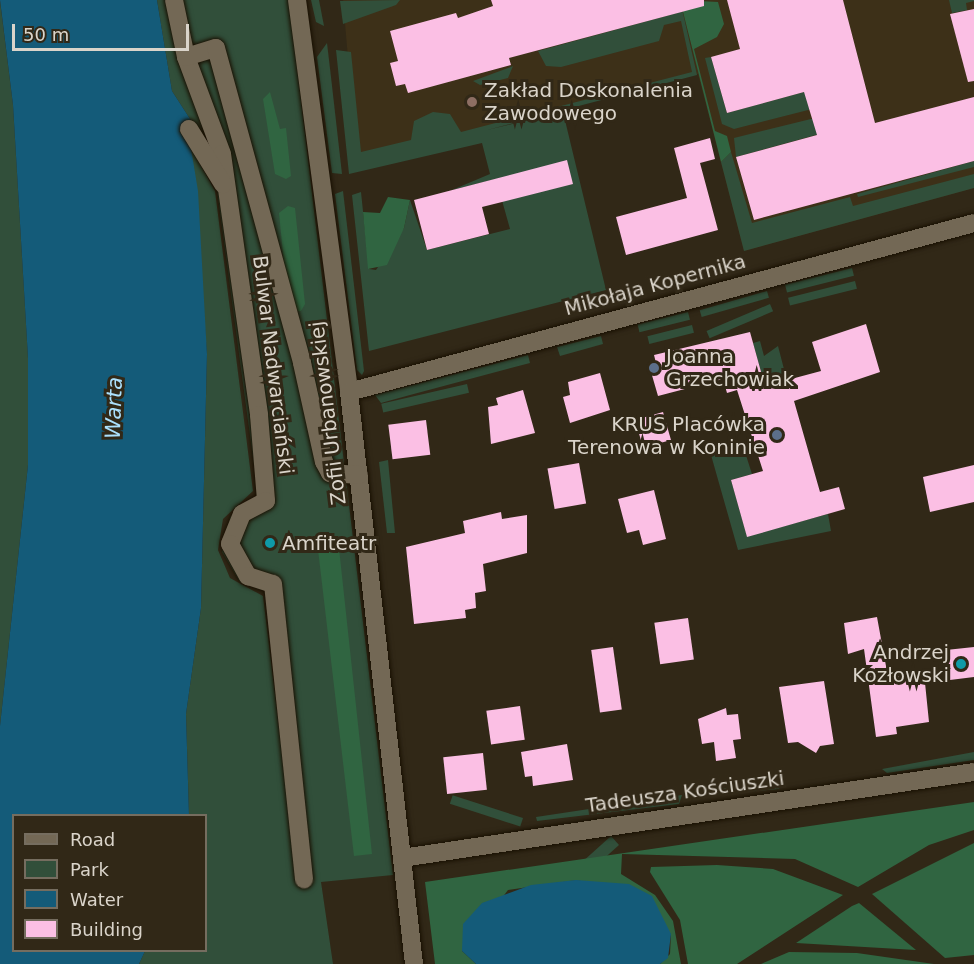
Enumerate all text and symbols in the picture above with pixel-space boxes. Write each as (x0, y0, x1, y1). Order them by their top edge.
scale bar (15, 12, 192, 50)
text: 50 m (23, 24, 69, 45)
place label: Zakład Doskonalenia Zawodowego (484, 78, 693, 125)
marker: Zakład Doskonalenia Zawodowego (465, 95, 479, 109)
street label: Mikołaja Kopernika (562, 249, 748, 321)
street label: Bulwar Nadwarciański (248, 254, 298, 476)
street label: Zofii Urbanowskiej (305, 320, 351, 506)
place label: Joanna Grzechowiak (666, 344, 794, 391)
marker: Joanna Grzechowiak (647, 361, 661, 375)
water label: Warta (100, 376, 128, 440)
place label: KRUS Placówka Terenowa w Koninie (568, 412, 765, 459)
marker: KRUS Placówka Terenowa w Koninie (770, 428, 784, 442)
place label: Amfiteatr (282, 531, 376, 555)
marker: Amfiteatr (263, 536, 277, 550)
place label: Andrzej Kozłowski (852, 640, 949, 687)
marker: Andrzej Kozłowski (954, 657, 968, 671)
street label: Tadeusza Kościuszki (584, 766, 786, 818)
legend (12, 814, 207, 952)
text: Road (70, 829, 115, 850)
text: Park (70, 859, 109, 880)
text: Water (70, 889, 123, 910)
text: Building (70, 919, 143, 940)

